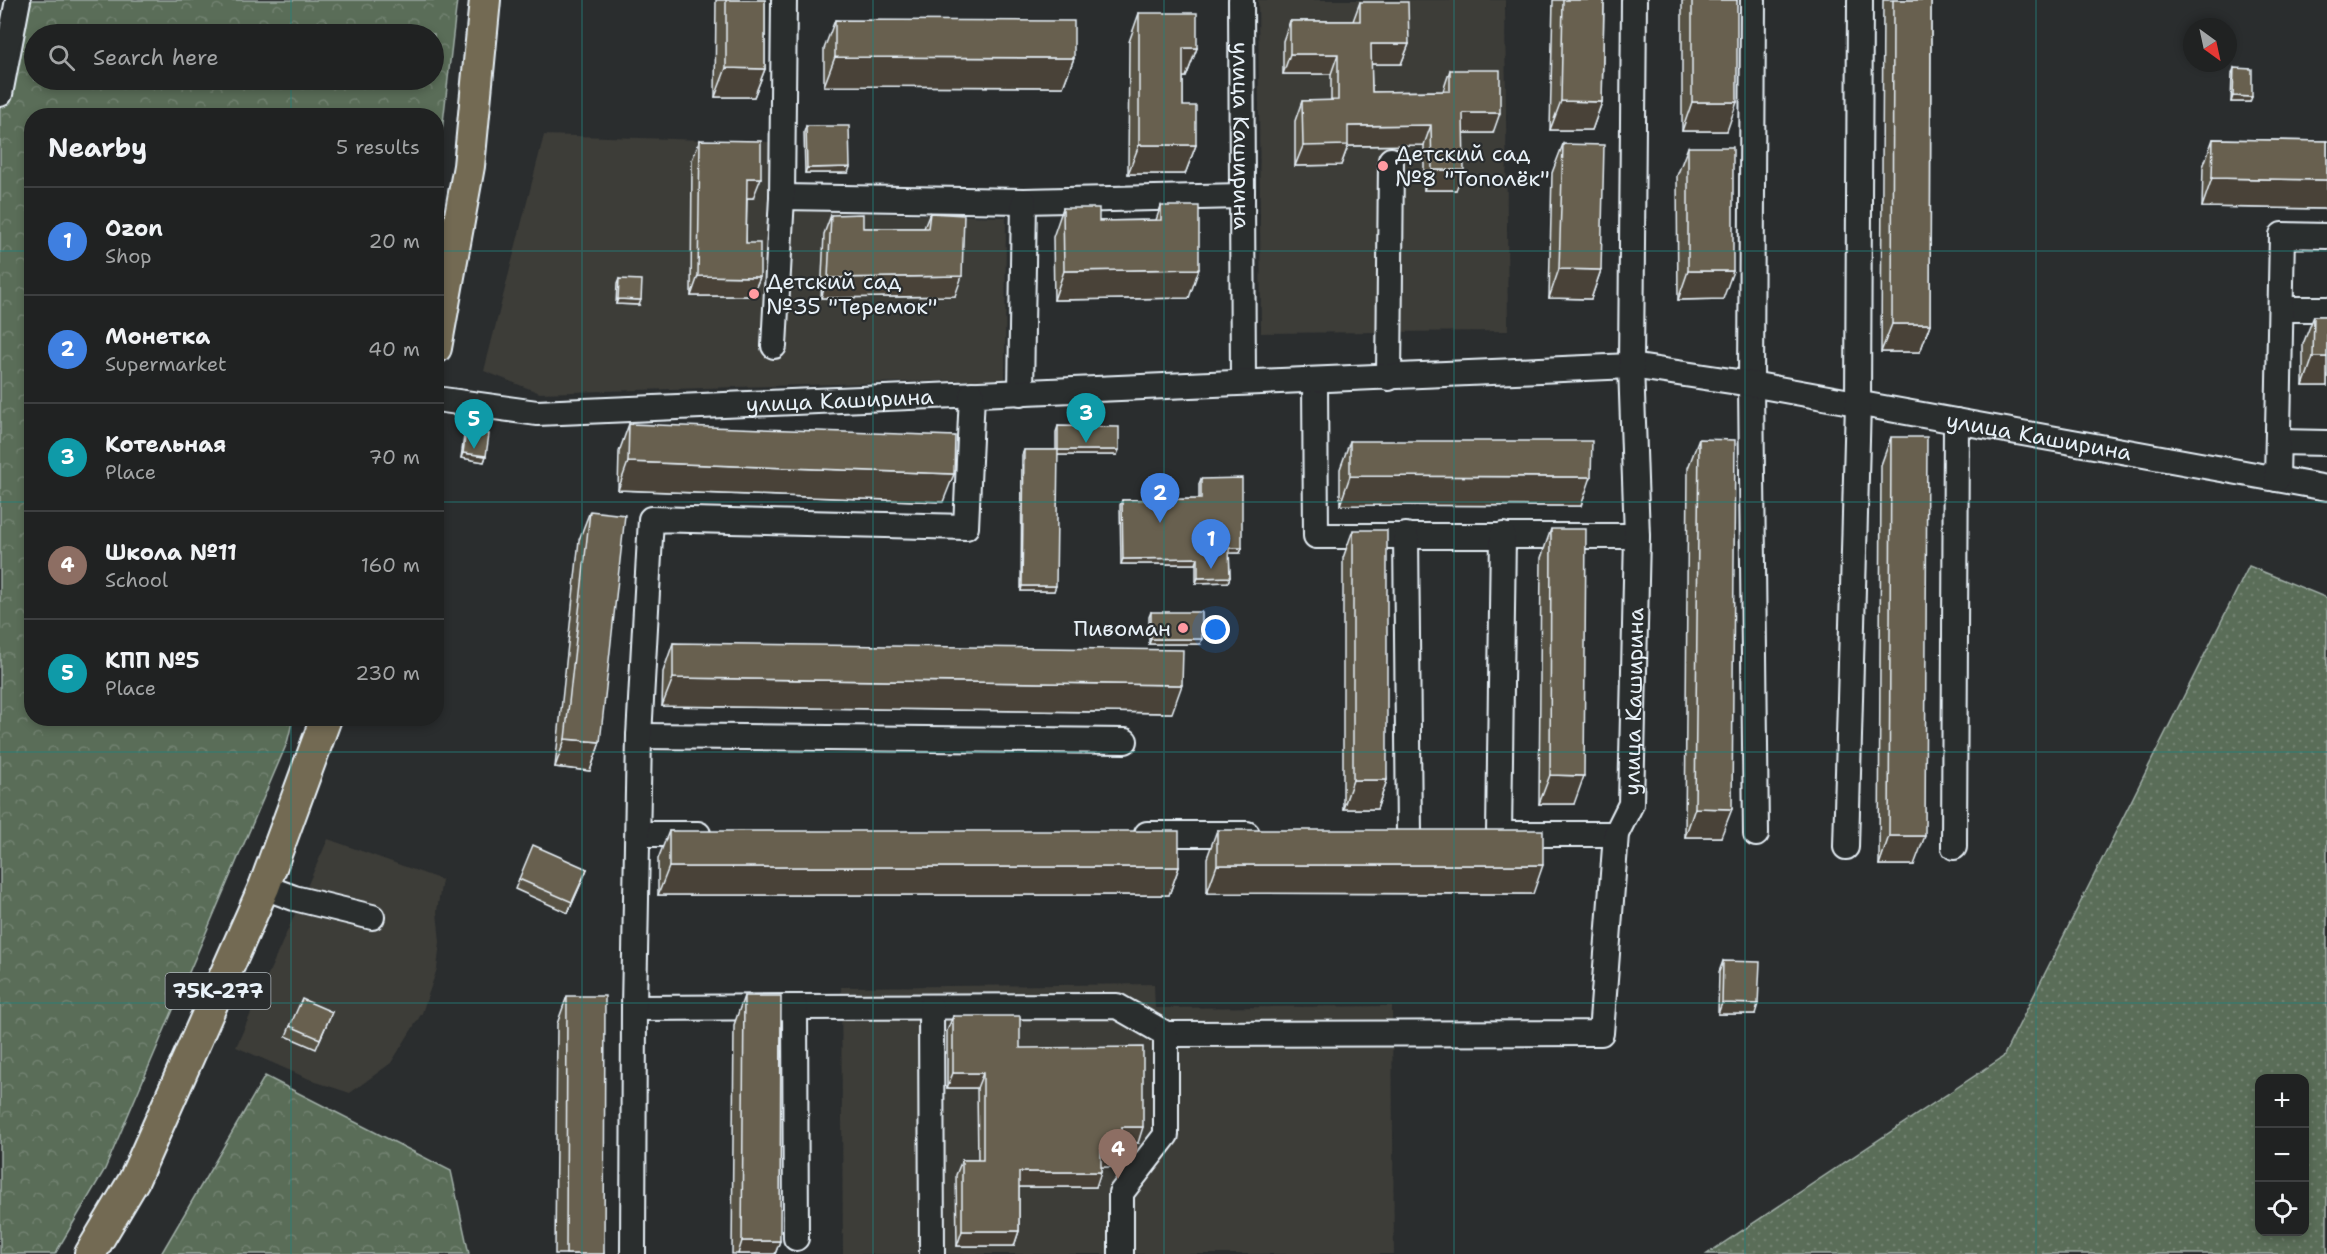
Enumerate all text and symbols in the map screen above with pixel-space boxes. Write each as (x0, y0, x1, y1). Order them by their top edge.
north arrow (2183, 18, 2237, 72)
search box (24, 24, 444, 90)
icon: search (45, 41, 78, 74)
street label: улица Каширина (1227, 42, 1257, 230)
text: Search here (93, 43, 219, 72)
text: Nearby (48, 130, 147, 165)
text: 5 results (336, 134, 420, 160)
place label: Детский сад №8 "Тополёк" (1395, 139, 1550, 193)
marker: Детский сад №8 "Тополёк" (1376, 159, 1390, 173)
text: Ozon (105, 214, 163, 243)
text: 1 (63, 228, 72, 254)
text: 20 m (369, 228, 420, 254)
text: Shop (105, 243, 152, 269)
place label: Детский сад №35 "Теремок" (766, 267, 937, 321)
marker: Детский сад №35 "Теремок" (747, 287, 761, 301)
text: Монетка (105, 322, 210, 351)
text: 2 (61, 336, 75, 362)
text: 40 m (368, 336, 420, 362)
text: Supermarket (105, 351, 227, 377)
street label: улица Каширина (745, 381, 935, 419)
pin: 3 (1066, 394, 1106, 443)
pin: 5 (454, 400, 494, 449)
street label: улица Каширина (1944, 405, 2134, 467)
text: Котельная (105, 430, 226, 459)
text: 3 (61, 444, 75, 470)
text: 70 m (368, 444, 420, 470)
text: Place (105, 459, 156, 485)
pin: 2 (1140, 474, 1180, 523)
pin: 1 (1192, 520, 1230, 569)
text: Школа №11 (105, 538, 237, 567)
text: 4 (61, 552, 75, 578)
text: 160 m (361, 552, 420, 578)
text: School (105, 567, 168, 593)
street label: улица Каширина (1617, 607, 1650, 796)
place label: Пивоман (1074, 614, 1171, 643)
your location (1201, 615, 1230, 644)
marker: Пивоман (1176, 621, 1190, 635)
text: КПП №5 (105, 646, 200, 675)
text: 5 (61, 660, 74, 686)
text: 230 m (355, 660, 420, 686)
text: Place (105, 675, 156, 701)
road number: 75К-277 (166, 973, 270, 1009)
map controls (2255, 1074, 2309, 1236)
button: + (2255, 1074, 2309, 1128)
button: − (2255, 1128, 2309, 1182)
pin: 4 (1098, 1130, 1138, 1179)
button: locate (2255, 1182, 2309, 1236)

